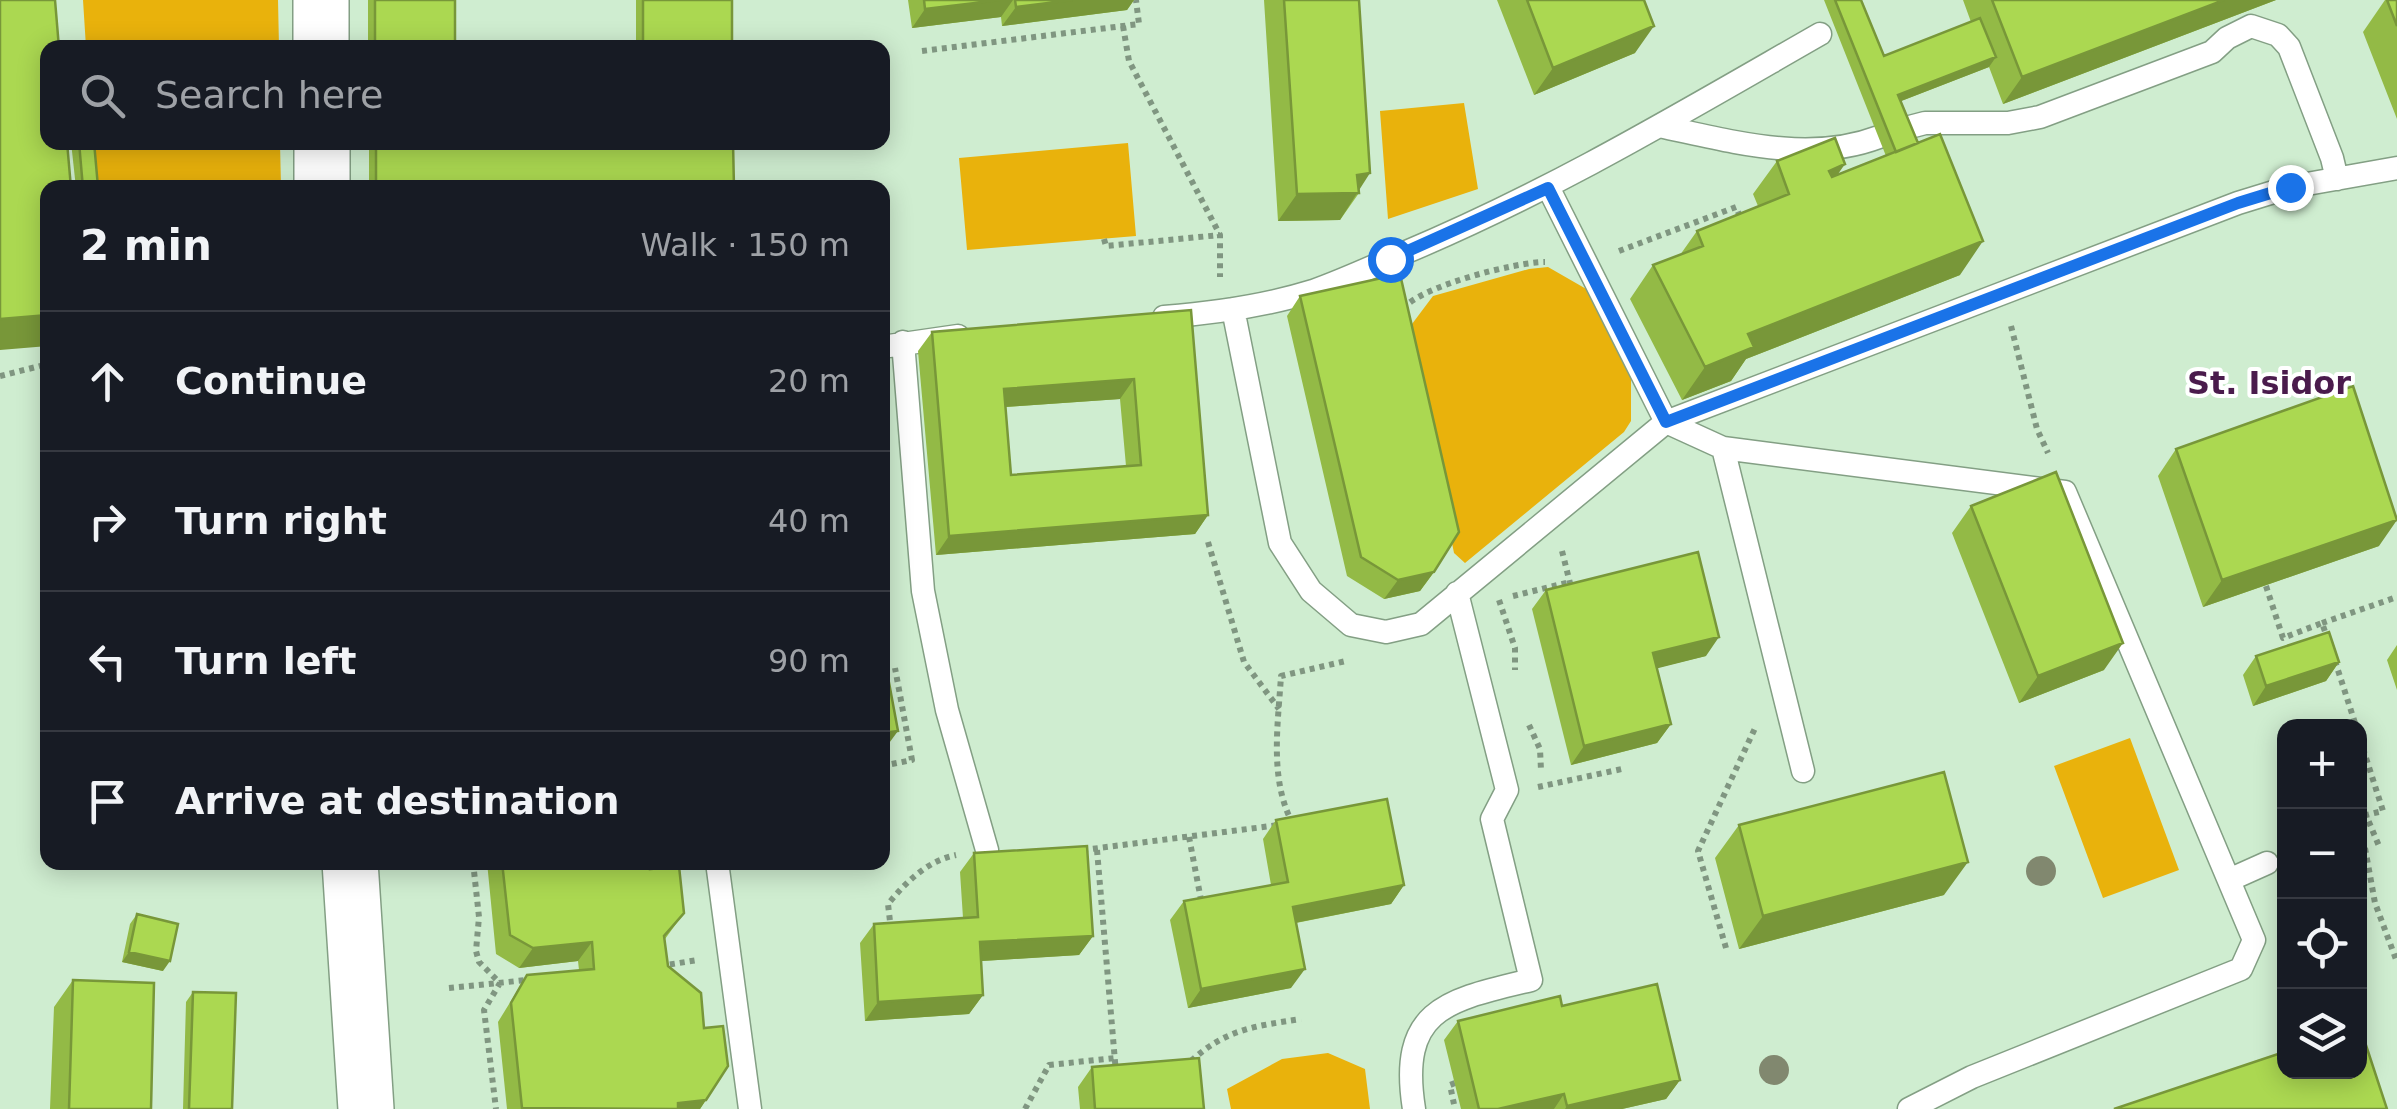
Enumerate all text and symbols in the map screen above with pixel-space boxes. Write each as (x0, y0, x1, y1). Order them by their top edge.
search box (40, 40, 890, 150)
icon: search (75, 68, 130, 123)
text: Search here (155, 73, 383, 117)
route end (2268, 165, 2314, 211)
text: 2 min (80, 221, 212, 270)
text: Walk · 150 m (640, 226, 850, 264)
route start (1368, 237, 1414, 283)
icon: ahead (80, 354, 135, 409)
text: Continue (175, 359, 367, 403)
text: 20 m (768, 362, 850, 400)
district label: St. Isidor (2187, 364, 2351, 402)
icon: right (80, 494, 135, 549)
text: Turn right (175, 499, 387, 543)
text: 40 m (768, 502, 850, 540)
icon: left (80, 634, 135, 689)
text: Turn left (175, 639, 356, 683)
text: 90 m (768, 642, 850, 680)
map controls (2277, 719, 2367, 1079)
button: + (2277, 719, 2367, 809)
icon: arrive (80, 774, 135, 829)
text: Arrive at destination (175, 779, 620, 823)
button: − (2277, 809, 2367, 899)
button: locate (2277, 899, 2367, 989)
button: layers (2277, 989, 2367, 1079)

